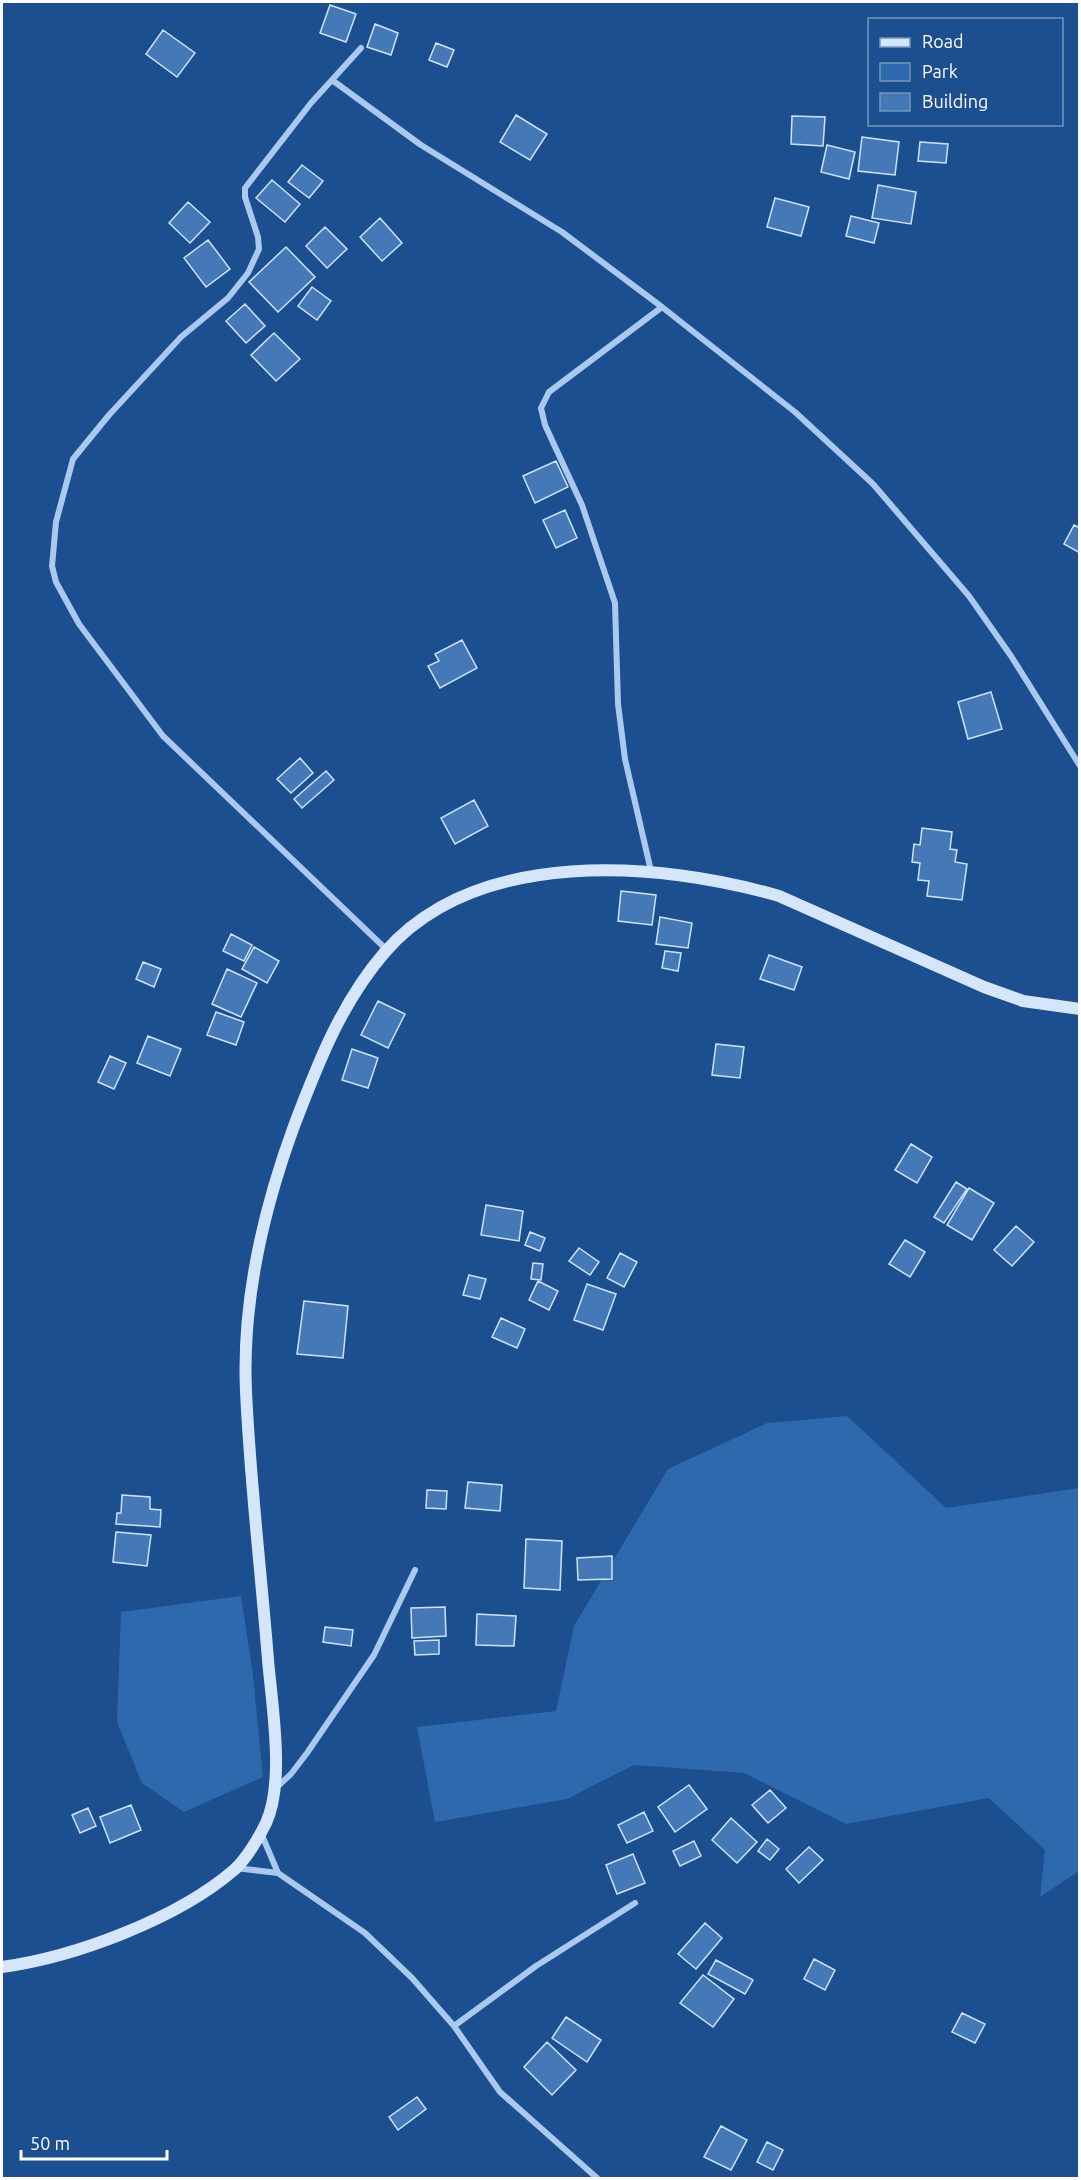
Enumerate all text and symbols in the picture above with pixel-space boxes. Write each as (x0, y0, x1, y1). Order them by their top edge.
legend (868, 18, 1063, 126)
text: Road (922, 31, 964, 51)
text: Park (922, 61, 958, 81)
text: Building (922, 91, 988, 111)
scale bar (21, 2123, 166, 2161)
text: 50 m (30, 2133, 70, 2153)

